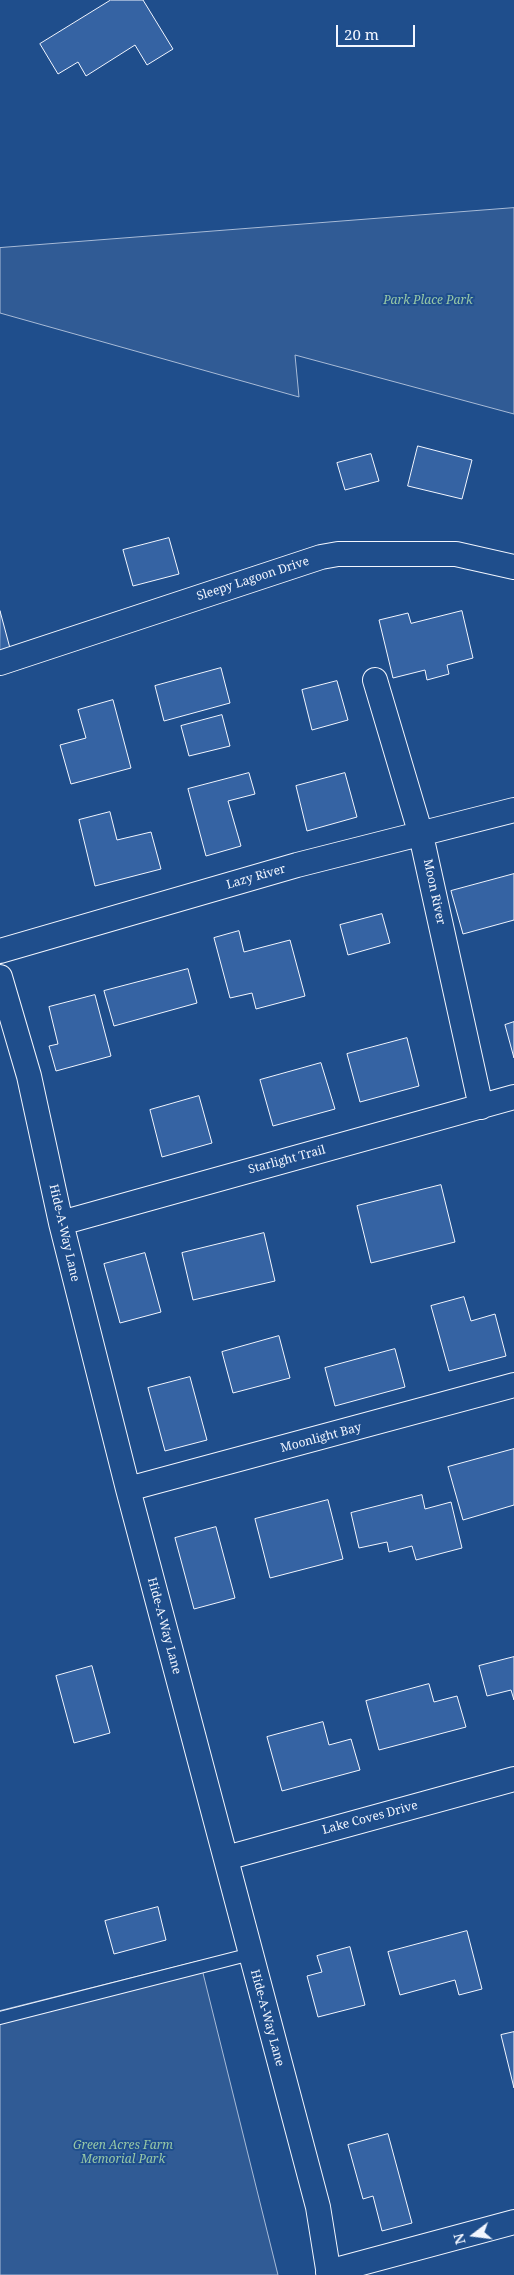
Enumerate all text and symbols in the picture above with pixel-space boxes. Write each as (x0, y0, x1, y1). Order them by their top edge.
scale bar (339, 15, 418, 47)
text: 20 m (344, 24, 379, 44)
park label: Park Place Park (383, 294, 473, 308)
street label: Sleepy Lagoon Drive (195, 554, 311, 604)
street label: Moon River (420, 858, 448, 926)
street label: Lazy River (225, 862, 287, 892)
street label: Starlight Trail (247, 1143, 327, 1177)
street label: Hide-A-Way Lane (46, 1183, 82, 1283)
street label: Moonlight Bay (279, 1420, 363, 1456)
street label: Hide-A-Way Lane (144, 1576, 184, 1676)
street label: Lake Coves Drive (321, 1798, 419, 1838)
street label: Hide-A-Way Lane (247, 1968, 287, 2068)
park label: Green Acres Farm Memorial Park (73, 2139, 173, 2167)
north arrow (449, 2210, 499, 2260)
text: N (448, 2231, 470, 2247)

